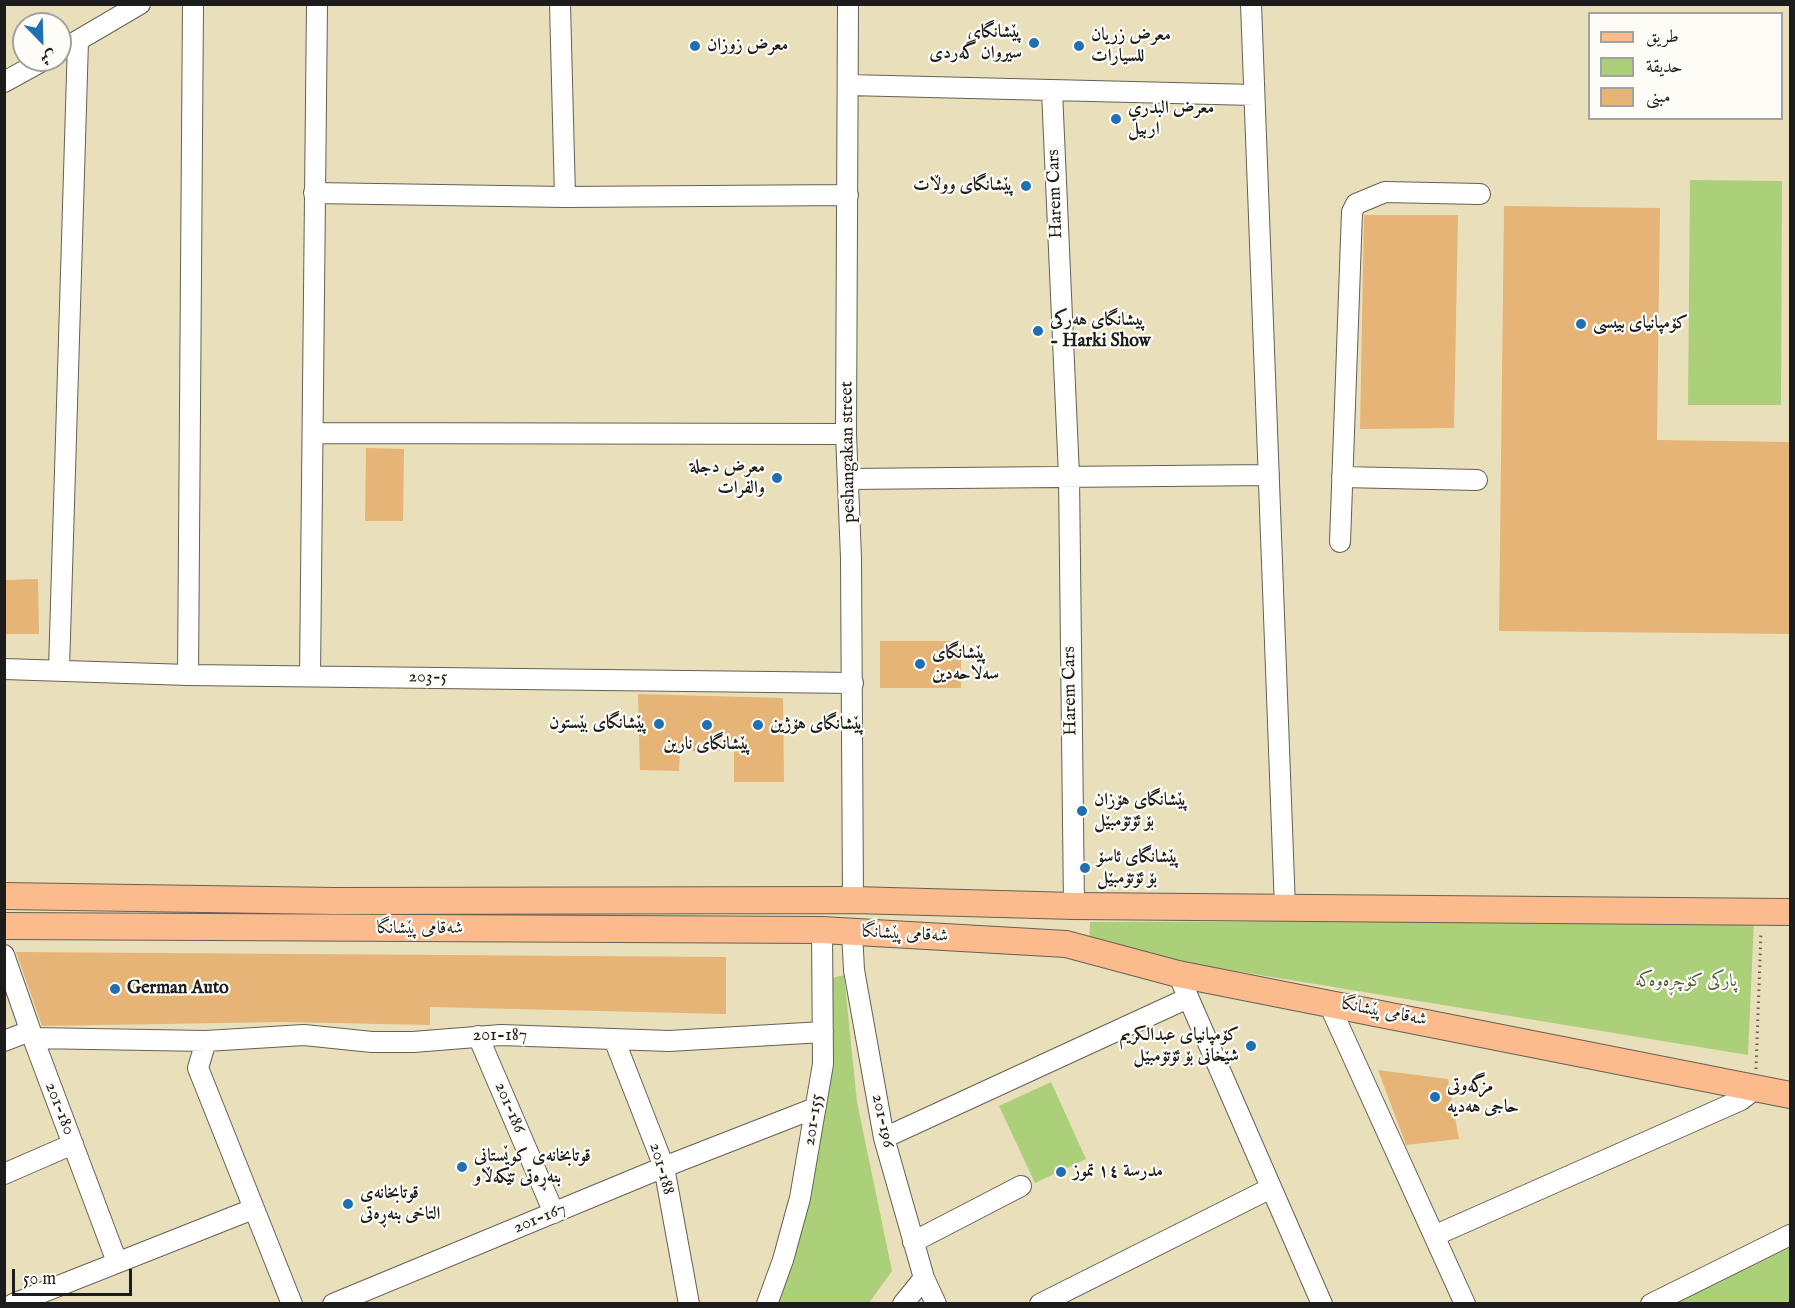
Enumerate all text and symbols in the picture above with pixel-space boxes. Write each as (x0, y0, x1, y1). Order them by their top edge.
north arrow (12, 12, 72, 72)
legend (1588, 12, 1783, 120)
place label: پێشانگای سیروان گەردی (929, 22, 1022, 64)
place label: معرض زريان للسيارات (1091, 25, 1171, 68)
text: طريق (1646, 26, 1679, 49)
place label: معرض زوزان (707, 35, 788, 57)
marker: پێشانگای سیروان گەردی (1027, 36, 1041, 50)
marker: معرض زوزان (688, 39, 702, 53)
marker: معرض زريان للسيارات (1072, 39, 1086, 53)
text: ش (37, 44, 59, 69)
text: حديقة (1646, 56, 1682, 79)
text: مبنى (1646, 86, 1671, 109)
place label: معرض البدري اربيل (1128, 98, 1214, 140)
marker: معرض البدري اربيل (1109, 112, 1123, 126)
street label: Harem Cars (1044, 149, 1068, 239)
place label: پێشانگای ووڵات (913, 175, 1014, 197)
marker: پێشانگای ووڵات (1019, 179, 1033, 193)
place label: پیشانگای هەرکی - Harki Show (1050, 310, 1151, 352)
place label: كۆمپانیای بیبسی (1593, 313, 1688, 335)
marker: كۆمپانیای بیبسی (1574, 317, 1588, 331)
marker: پیشانگای هەرکی - Harki Show (1031, 324, 1045, 338)
street label: peshangakan street (837, 381, 861, 523)
place label: معرض دجلة والفرات (690, 457, 765, 500)
marker: معرض دجلة والفرات (770, 471, 784, 485)
place label: پێشانگای سەلاحەدین (932, 643, 999, 686)
street label: Harem Cars (1059, 646, 1083, 736)
marker: پێشانگای سەلاحەدین (913, 657, 927, 671)
street label: 203-5 (408, 667, 448, 689)
place label: پێشانگای بێستون (549, 713, 647, 735)
place label: پێشانگای هۆژین (770, 714, 864, 736)
marker: پێشانگای بێستون (652, 717, 666, 731)
marker: پێشانگای نارین (700, 718, 714, 732)
marker: پێشانگای هۆژین (751, 718, 765, 732)
place label: پێشانگای نارین (663, 734, 751, 756)
place label: پێشانگای هۆزان بۆ ئۆتۆمبێل (1094, 790, 1188, 832)
marker: پێشانگای هۆزان بۆ ئۆتۆمبێل (1075, 804, 1089, 818)
place label: پێشانگای ئاسۆ بۆ ئۆتۆمبێل (1097, 847, 1179, 890)
marker: پێشانگای ئاسۆ بۆ ئۆتۆمبێل (1078, 861, 1092, 875)
street label: شەقامی پێشانگا (377, 918, 463, 940)
street label: شەقامی پێشانگا (861, 922, 949, 948)
park label: پارکی کۆچڕەوەکە (1635, 971, 1737, 993)
place label: German Auto (127, 978, 229, 1000)
marker: German Auto (108, 982, 122, 996)
street label: شەقامی پێشانگا (1339, 994, 1429, 1032)
street label: 201-187 (473, 1025, 527, 1047)
place label: کۆمپانیای عبدالكريم شێخانی بۆ ئۆتۆمبێل (1120, 1025, 1239, 1068)
marker: کۆمپانیای عبدالكريم شێخانی بۆ ئۆتۆمبێل (1244, 1039, 1258, 1053)
place label: مزگەوتی حاجی هەدیە (1447, 1076, 1519, 1118)
street label: 201-186 (489, 1079, 529, 1137)
street label: 201-180 (39, 1080, 79, 1138)
marker: مزگەوتی حاجی هەدیە (1428, 1090, 1442, 1104)
street label: 201-196 (866, 1092, 898, 1150)
street label: 201-155 (799, 1093, 829, 1147)
street label: 201-188 (643, 1141, 679, 1197)
place label: قوتابخانەی کوێستانی بنەڕەتی تێکەڵاو (474, 1146, 591, 1188)
marker: قوتابخانەی کوێستانی بنەڕەتی تێکەڵاو (455, 1160, 469, 1174)
place label: مدرسة ١٤ تموز (1073, 1161, 1163, 1183)
marker: مدرسة ١٤ تموز (1054, 1165, 1068, 1179)
place label: قوتابخانەی التاخی بنەڕەتی (360, 1183, 440, 1226)
marker: قوتابخانەی التاخی بنەڕەتی (341, 1197, 355, 1211)
street label: 201-167 (510, 1199, 570, 1239)
scale bar (15, 1257, 135, 1295)
text: 50 m (23, 1268, 56, 1291)

